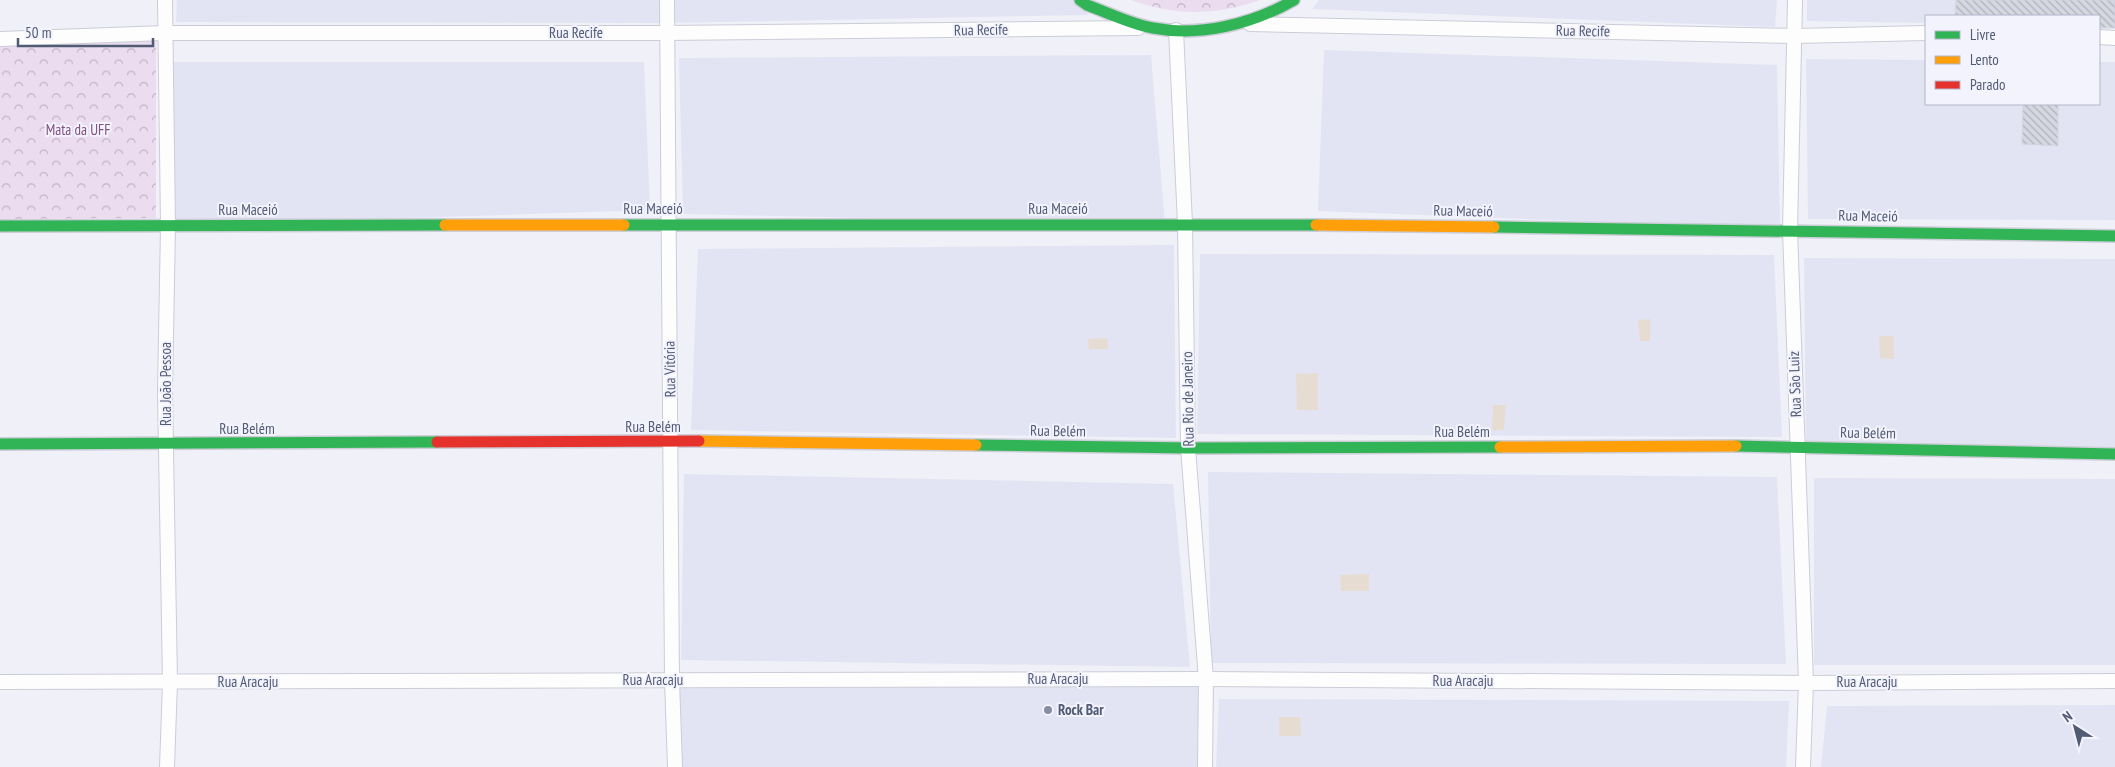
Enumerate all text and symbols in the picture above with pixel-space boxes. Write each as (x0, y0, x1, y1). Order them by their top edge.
scale bar (18, 15, 152, 47)
legend (1925, 15, 2100, 105)
street label: Rua Recife (954, 20, 1008, 39)
street label: Rua Recife (1556, 21, 1610, 40)
text: 50 m (25, 23, 51, 42)
street label: Rua Recife (549, 23, 603, 42)
text: Livre (1970, 25, 1996, 44)
text: Lento (1970, 50, 1999, 69)
text: Parado (1970, 75, 2005, 94)
park label: Mata da UFF (46, 120, 110, 139)
street label: Rua Maceió (623, 199, 683, 218)
street label: Rua Maceió (1028, 199, 1088, 218)
street label: Rua Maceió (218, 200, 278, 219)
street label: Rua Maceió (1433, 200, 1493, 221)
street label: Rua Maceió (1838, 205, 1898, 226)
street label: Rua Vitória (660, 341, 679, 397)
street label: Rua João Pessoa (156, 342, 175, 426)
street label: Rua Rio de Janeiro (1177, 351, 1198, 447)
street label: Rua São Luiz (1784, 351, 1805, 417)
street label: Rua Belém (625, 417, 681, 436)
street label: Rua Belém (219, 419, 275, 438)
street label: Rua Belém (1030, 421, 1086, 440)
street label: Rua Belém (1434, 422, 1490, 441)
street label: Rua Belém (1840, 423, 1896, 442)
street label: Rua Aracaju (1028, 669, 1088, 688)
street label: Rua Aracaju (623, 670, 683, 689)
street label: Rua Aracaju (1433, 671, 1493, 690)
street label: Rua Aracaju (218, 672, 278, 691)
street label: Rua Aracaju (1837, 672, 1897, 691)
place label: Rock Bar (1058, 700, 1104, 719)
north arrow (2050, 702, 2100, 752)
marker: Rock Bar (1042, 704, 1054, 716)
text: N (2059, 707, 2076, 726)

